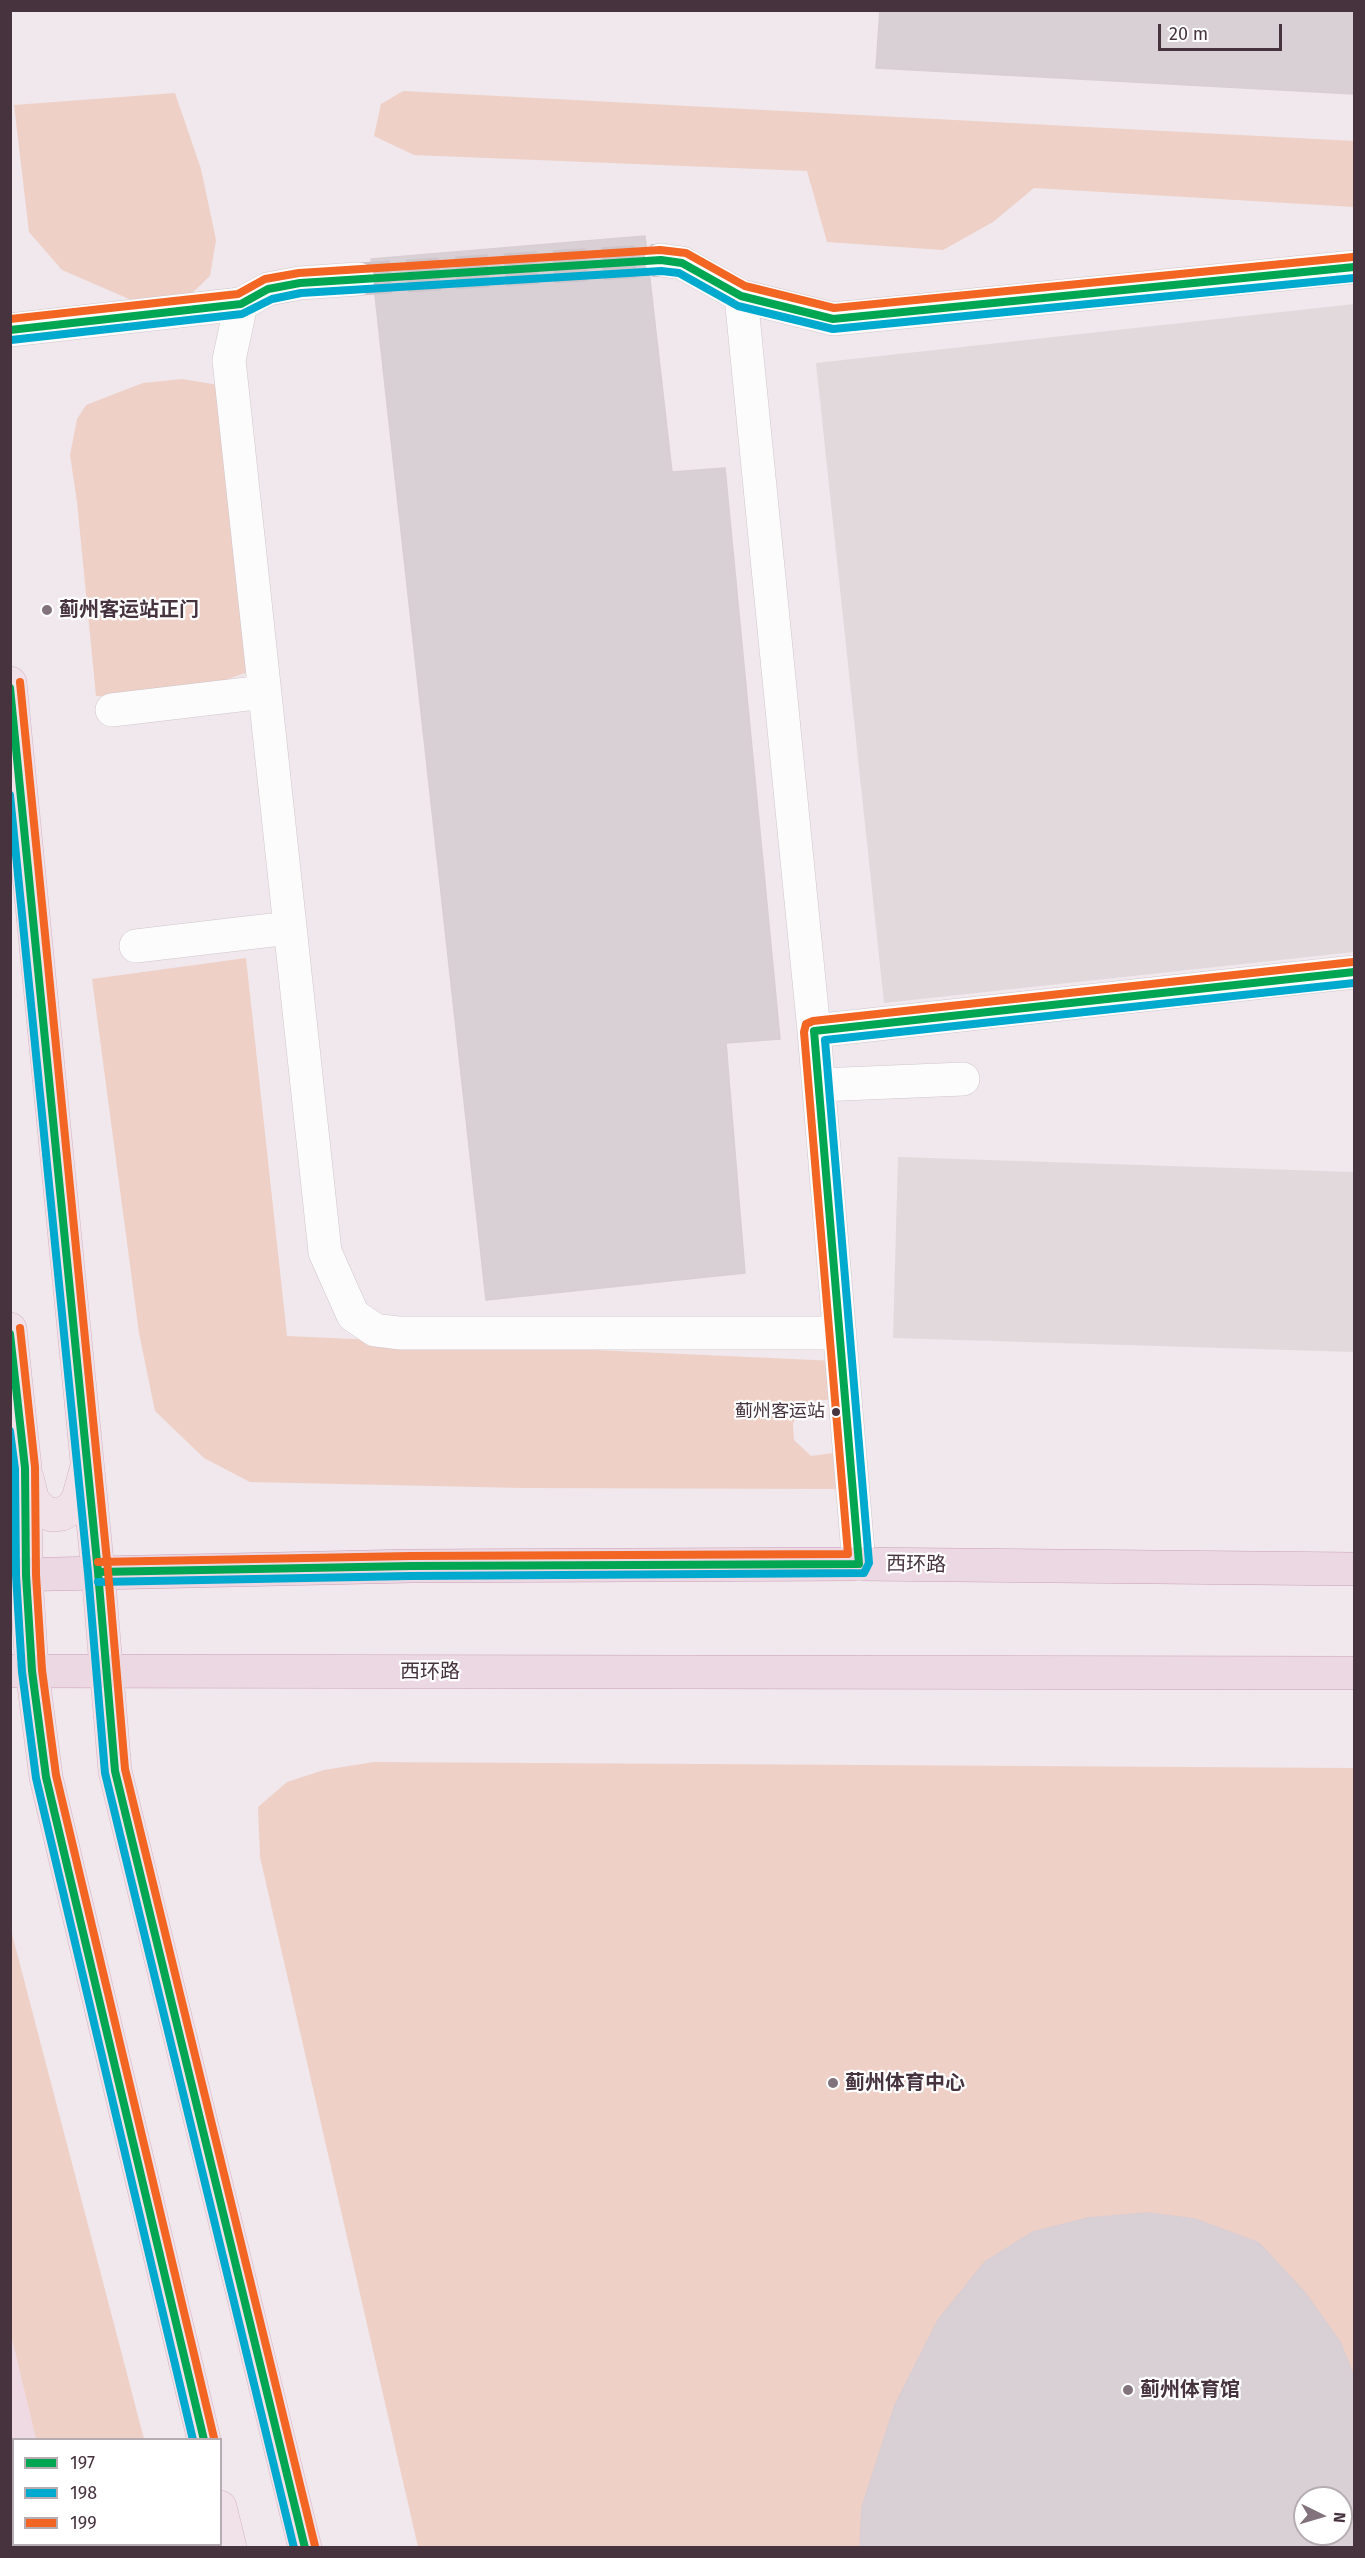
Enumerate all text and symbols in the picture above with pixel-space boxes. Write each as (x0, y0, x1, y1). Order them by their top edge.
scale bar (1161, 12, 1286, 50)
text: 20 m (1169, 23, 1208, 45)
place label: 蓟州客运站正门 (59, 598, 199, 622)
marker: 蓟州客运站正门 (40, 603, 54, 617)
place label: 蓟州客运站 (735, 1401, 825, 1423)
marker: 蓟州客运站 (830, 1406, 842, 1418)
street label: 西环路 (886, 1552, 946, 1578)
street label: 西环路 (400, 1660, 460, 1684)
place label: 蓟州体育中心 (845, 2071, 965, 2095)
marker: 蓟州体育中心 (826, 2076, 840, 2090)
place label: 蓟州体育馆 (1140, 2378, 1240, 2402)
marker: 蓟州体育馆 (1121, 2383, 1135, 2397)
legend (12, 2438, 222, 2546)
text: 197 (70, 2452, 95, 2474)
text: 198 (70, 2482, 97, 2504)
north arrow (1293, 2486, 1353, 2546)
text: N (1330, 2511, 1349, 2524)
text: 199 (70, 2512, 97, 2534)

